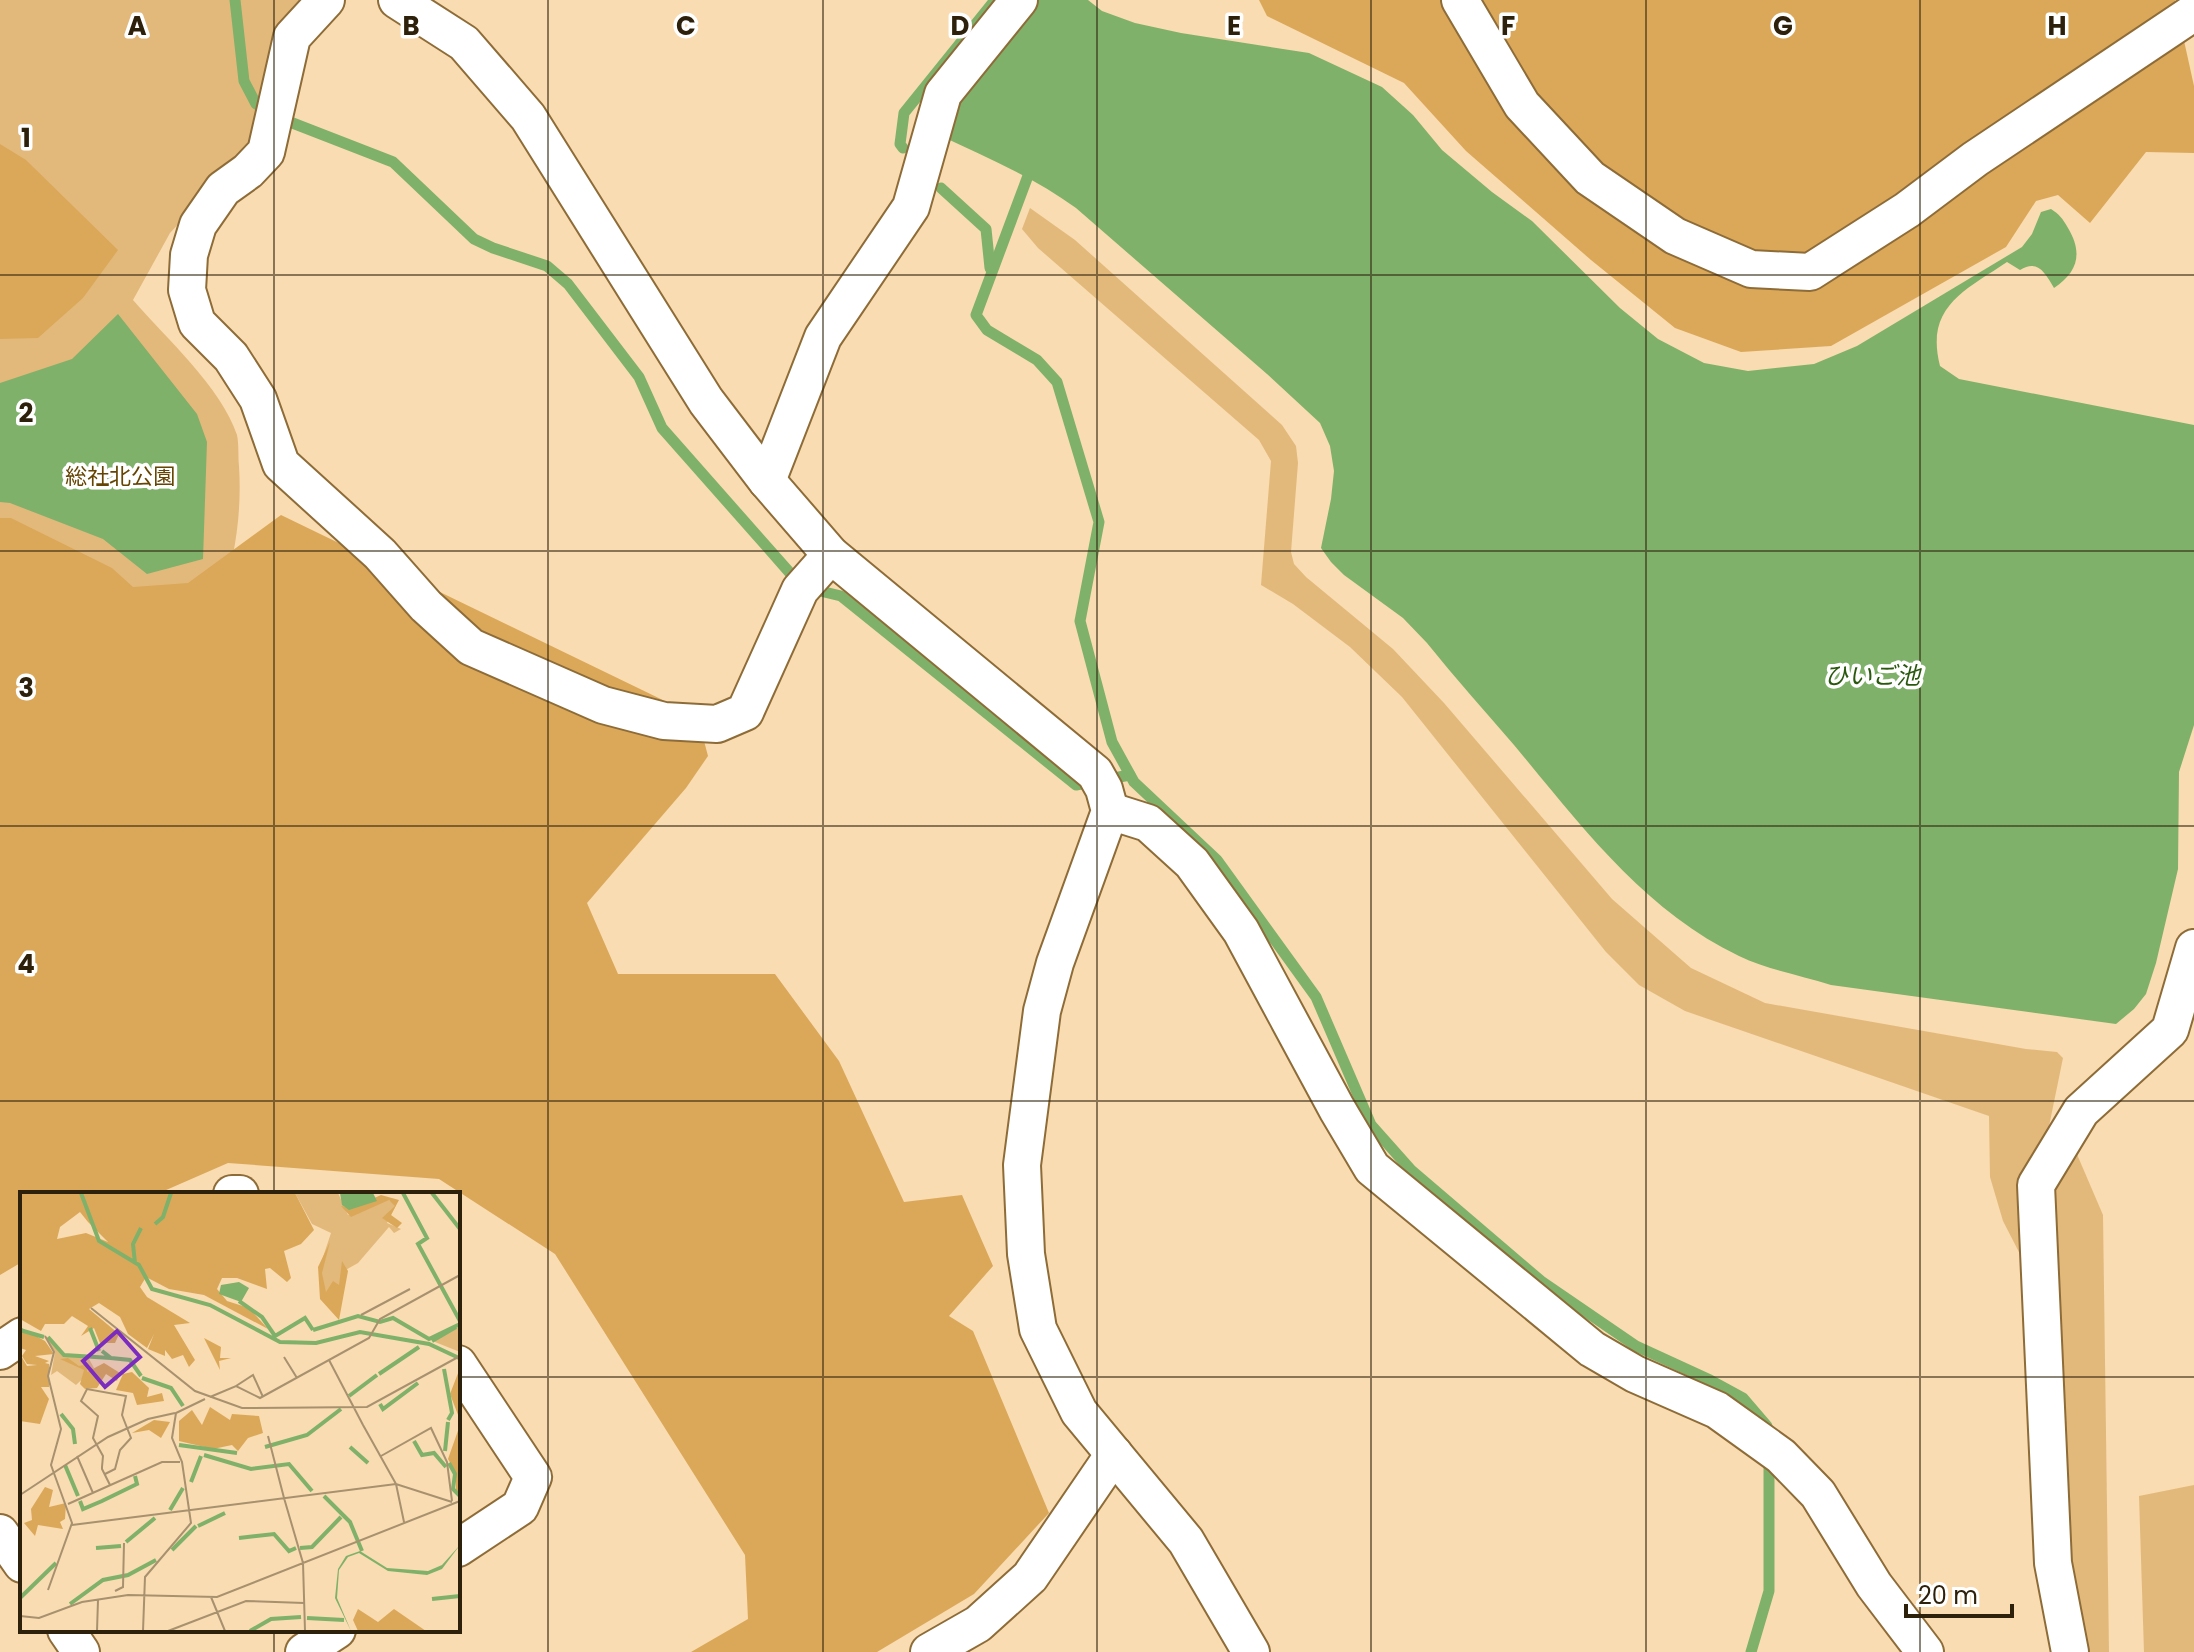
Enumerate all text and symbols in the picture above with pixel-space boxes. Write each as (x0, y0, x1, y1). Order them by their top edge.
text: A (127, 8, 147, 44)
text: B (402, 8, 420, 44)
text: C (676, 8, 696, 44)
text: D (951, 8, 970, 44)
text: E (1227, 8, 1241, 44)
text: F (1501, 8, 1515, 44)
text: G (1773, 8, 1793, 44)
text: H (2047, 8, 2067, 44)
text: 1 (21, 120, 31, 156)
text: 2 (19, 395, 34, 431)
park label: 総社北公園 (65, 461, 175, 492)
water label: ひいご池 (1824, 659, 1922, 692)
text: 3 (18, 670, 34, 706)
text: 4 (17, 946, 35, 982)
inset map (20, 1192, 460, 1632)
scale bar (1906, 1568, 2012, 1618)
text: 20 m (1918, 1579, 1978, 1612)

